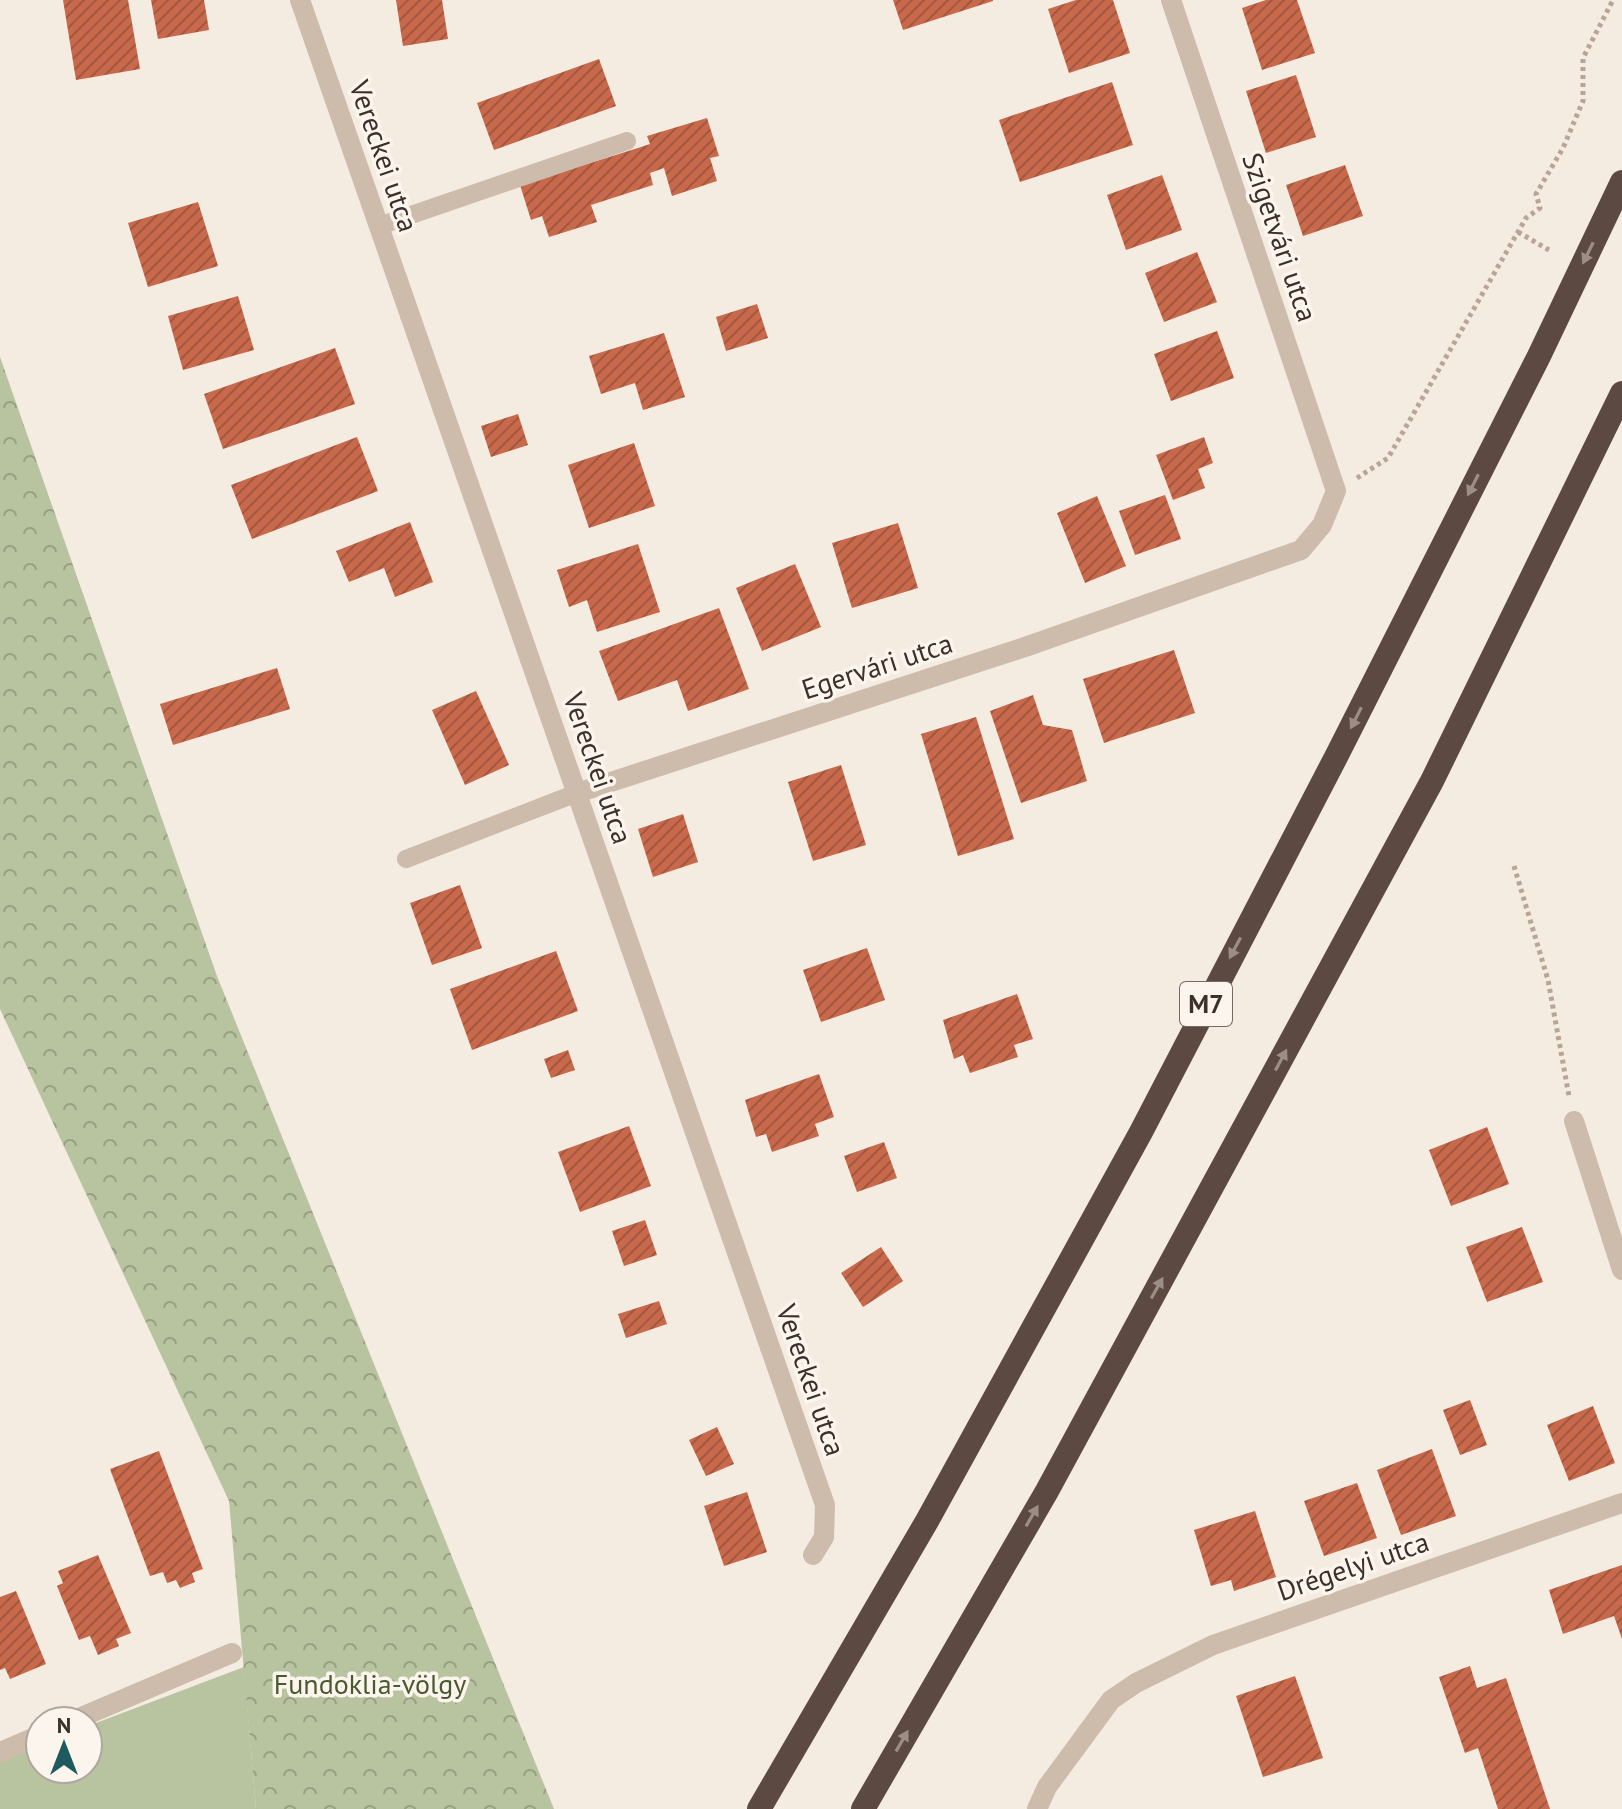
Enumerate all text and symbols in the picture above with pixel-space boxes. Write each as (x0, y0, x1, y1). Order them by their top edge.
street label: Vereckei utca (341, 74, 428, 236)
street label: Szigetvári utca (1234, 147, 1327, 326)
one-way arrow (1581, 241, 1595, 264)
one-way arrow (1466, 474, 1479, 497)
street label: Egervári utca (797, 624, 957, 707)
street label: Vereckei utca (555, 686, 642, 848)
one-way arrow (1349, 706, 1362, 729)
one-way arrow (1229, 937, 1242, 960)
road number: M7 (1180, 982, 1232, 1026)
one-way arrow (1274, 1048, 1288, 1071)
one-way arrow (1150, 1277, 1164, 1300)
street label: Vereckei utca (768, 1298, 855, 1460)
one-way arrow (1025, 1505, 1039, 1527)
street label: Drégelyi utca (1272, 1522, 1434, 1609)
park label: Fundoklia-völgy (274, 1665, 466, 1702)
north arrow (24, 1705, 104, 1785)
text: N (57, 1711, 71, 1739)
one-way arrow (895, 1730, 909, 1753)

